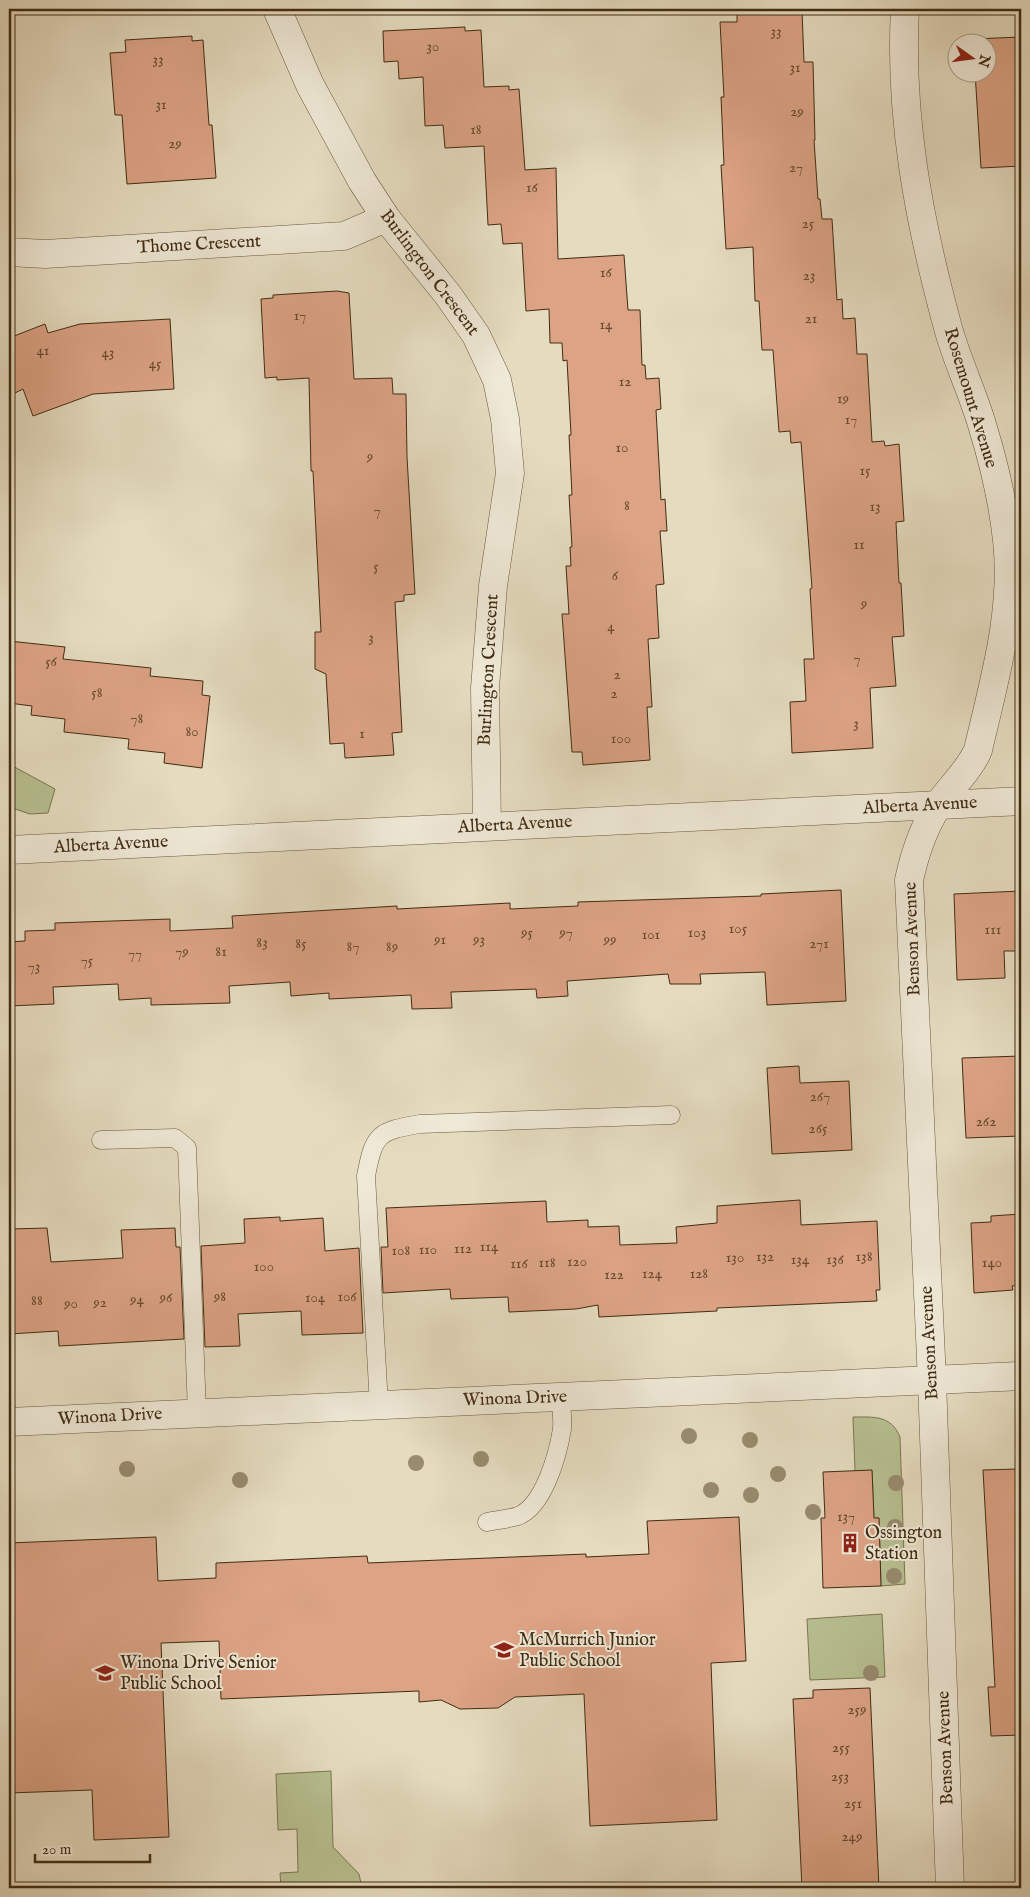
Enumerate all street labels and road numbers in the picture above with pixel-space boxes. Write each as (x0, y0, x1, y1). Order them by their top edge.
street label: Burlington Crescent (374, 205, 484, 341)
street label: Thome Crescent (136, 230, 262, 260)
street label: Rosemount Avenue (938, 325, 1002, 471)
street label: Burlington Crescent (474, 594, 504, 746)
street label: Alberta Avenue (861, 792, 978, 821)
street label: Alberta Avenue (456, 811, 573, 840)
street label: Alberta Avenue (52, 831, 169, 860)
street label: Benson Avenue (900, 882, 926, 996)
street label: Benson Avenue (916, 1285, 944, 1401)
street label: Winona Drive (462, 1386, 568, 1412)
street label: Winona Drive (57, 1403, 163, 1431)
street label: Benson Avenue (933, 1691, 959, 1805)

